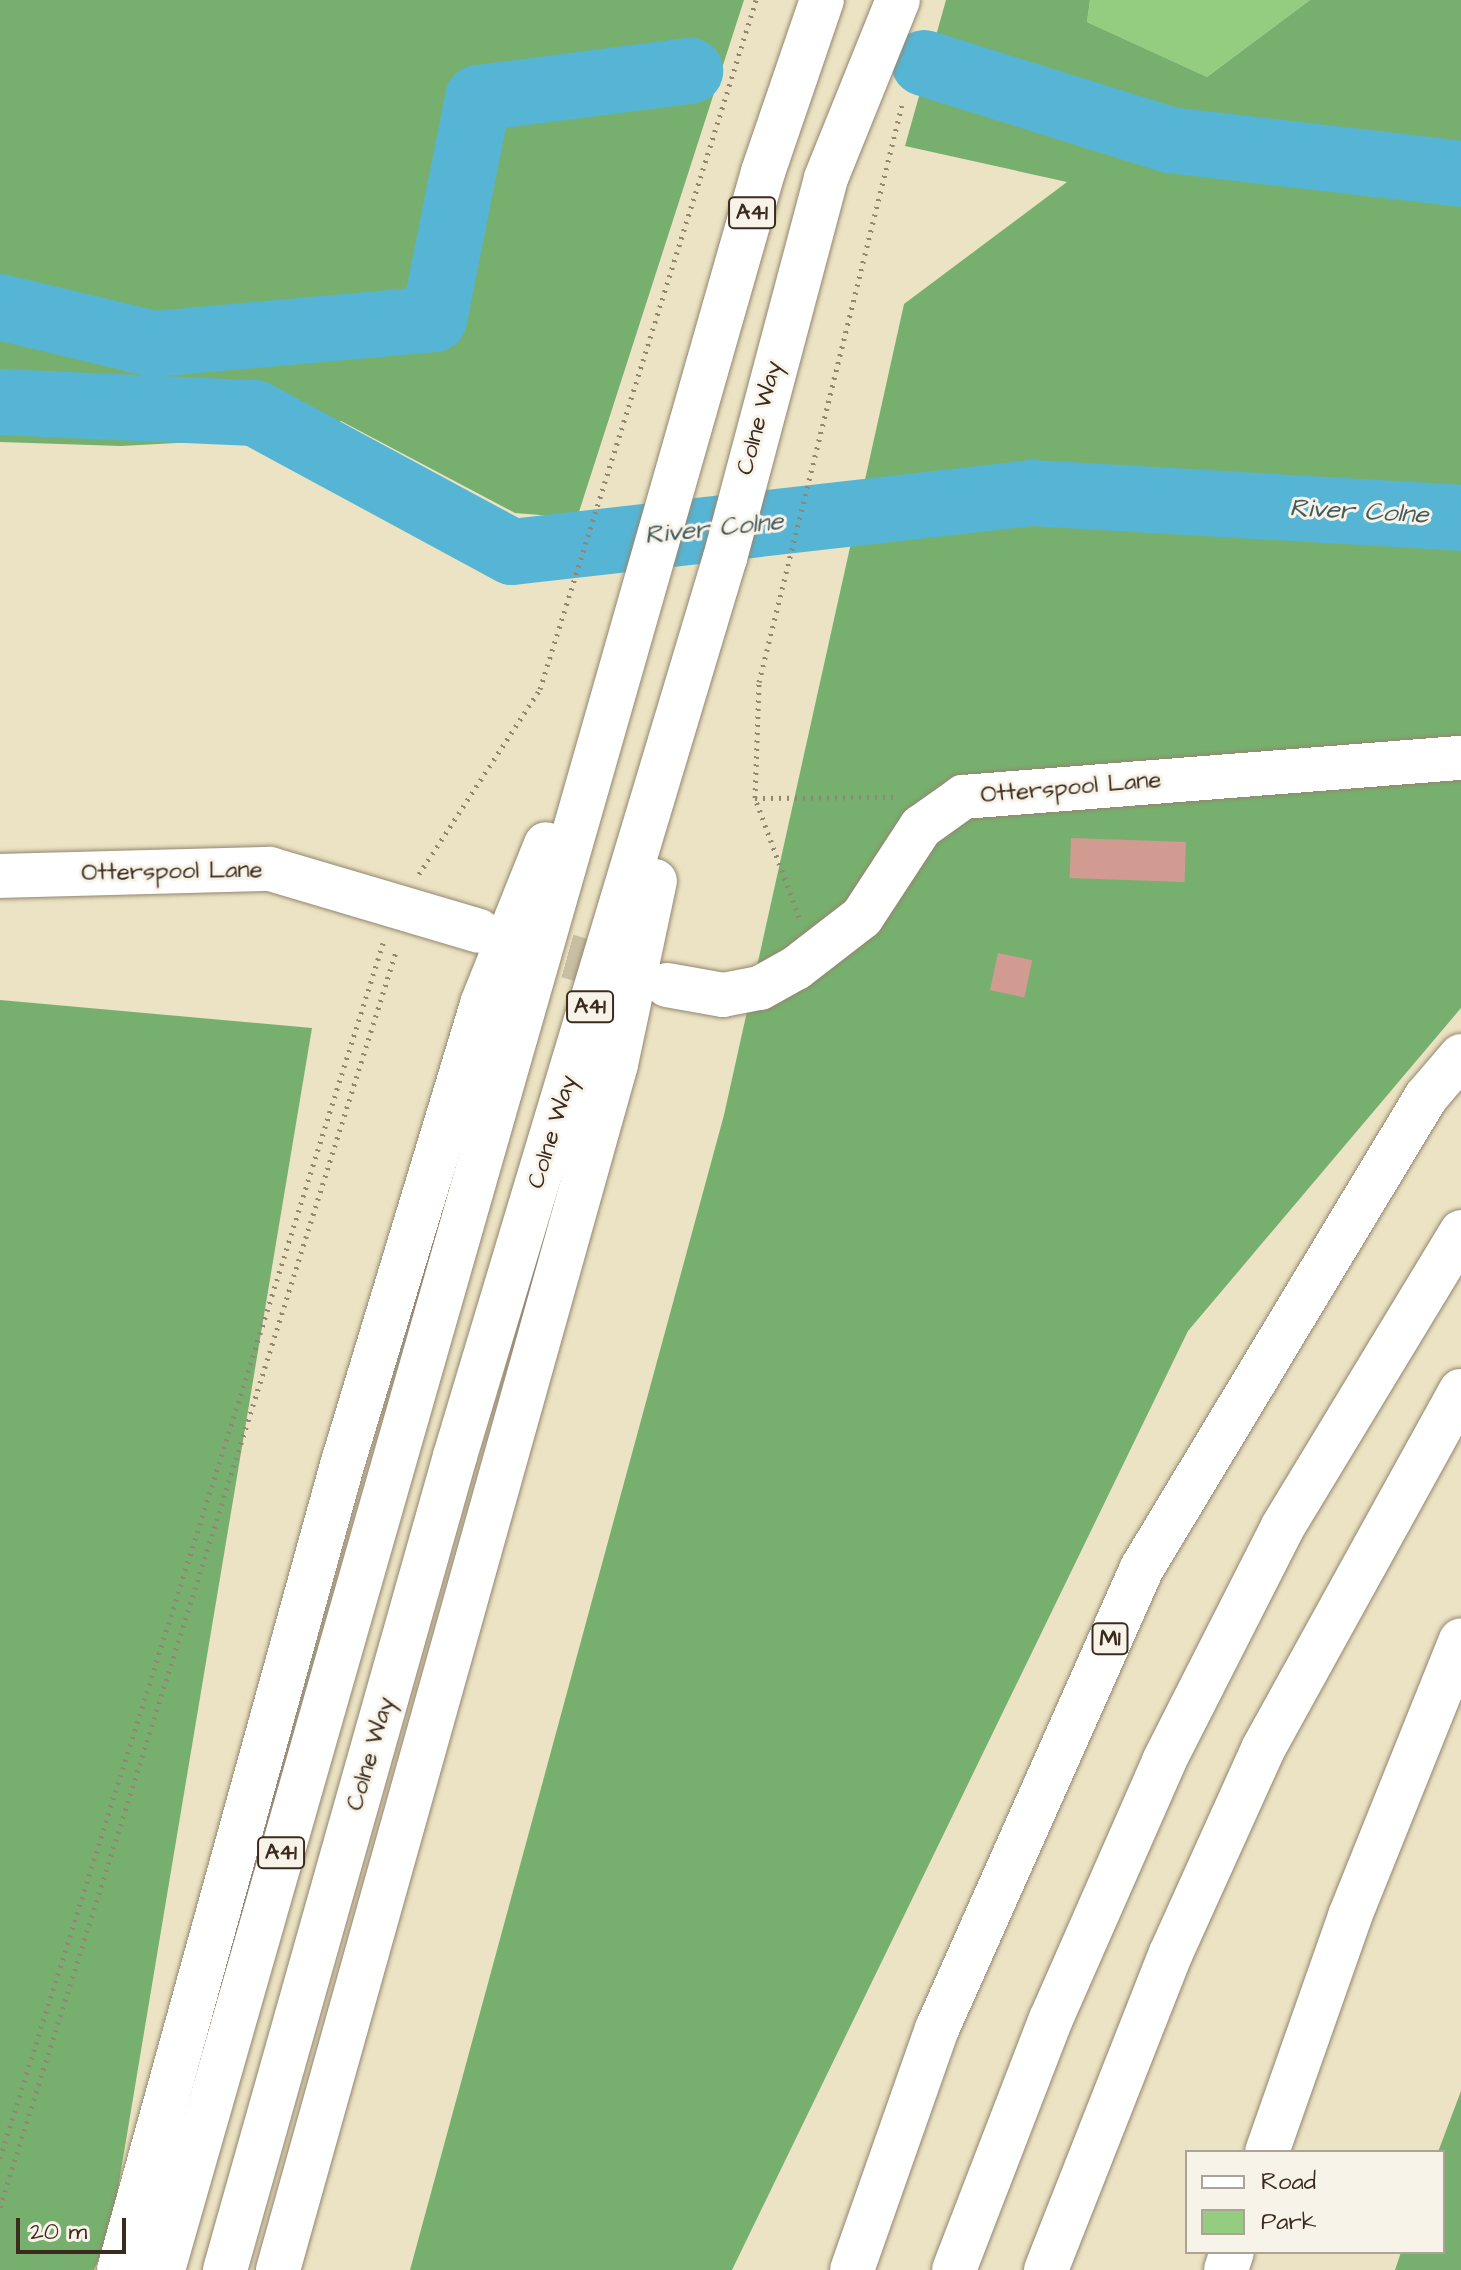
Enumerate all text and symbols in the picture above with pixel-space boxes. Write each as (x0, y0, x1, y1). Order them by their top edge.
road number: A41 (728, 195, 776, 231)
street label: Colne Way (731, 358, 789, 478)
water label: River Colne (1289, 493, 1429, 531)
water label: River Colne (643, 506, 785, 552)
street label: Otterspool Lane (979, 766, 1163, 810)
street label: Otterspool Lane (81, 856, 263, 888)
road number: A41 (566, 989, 614, 1025)
street label: Colne Way (522, 1072, 584, 1192)
road number: M1 (1090, 1621, 1130, 1657)
street label: Colne Way (341, 1694, 401, 1814)
road number: A41 (257, 1835, 305, 1871)
legend (1185, 2150, 1445, 2254)
text: Road (1261, 2165, 1316, 2199)
scale bar (20, 2202, 130, 2252)
text: Park (1261, 2205, 1317, 2239)
text: 20 m (30, 2215, 87, 2249)

